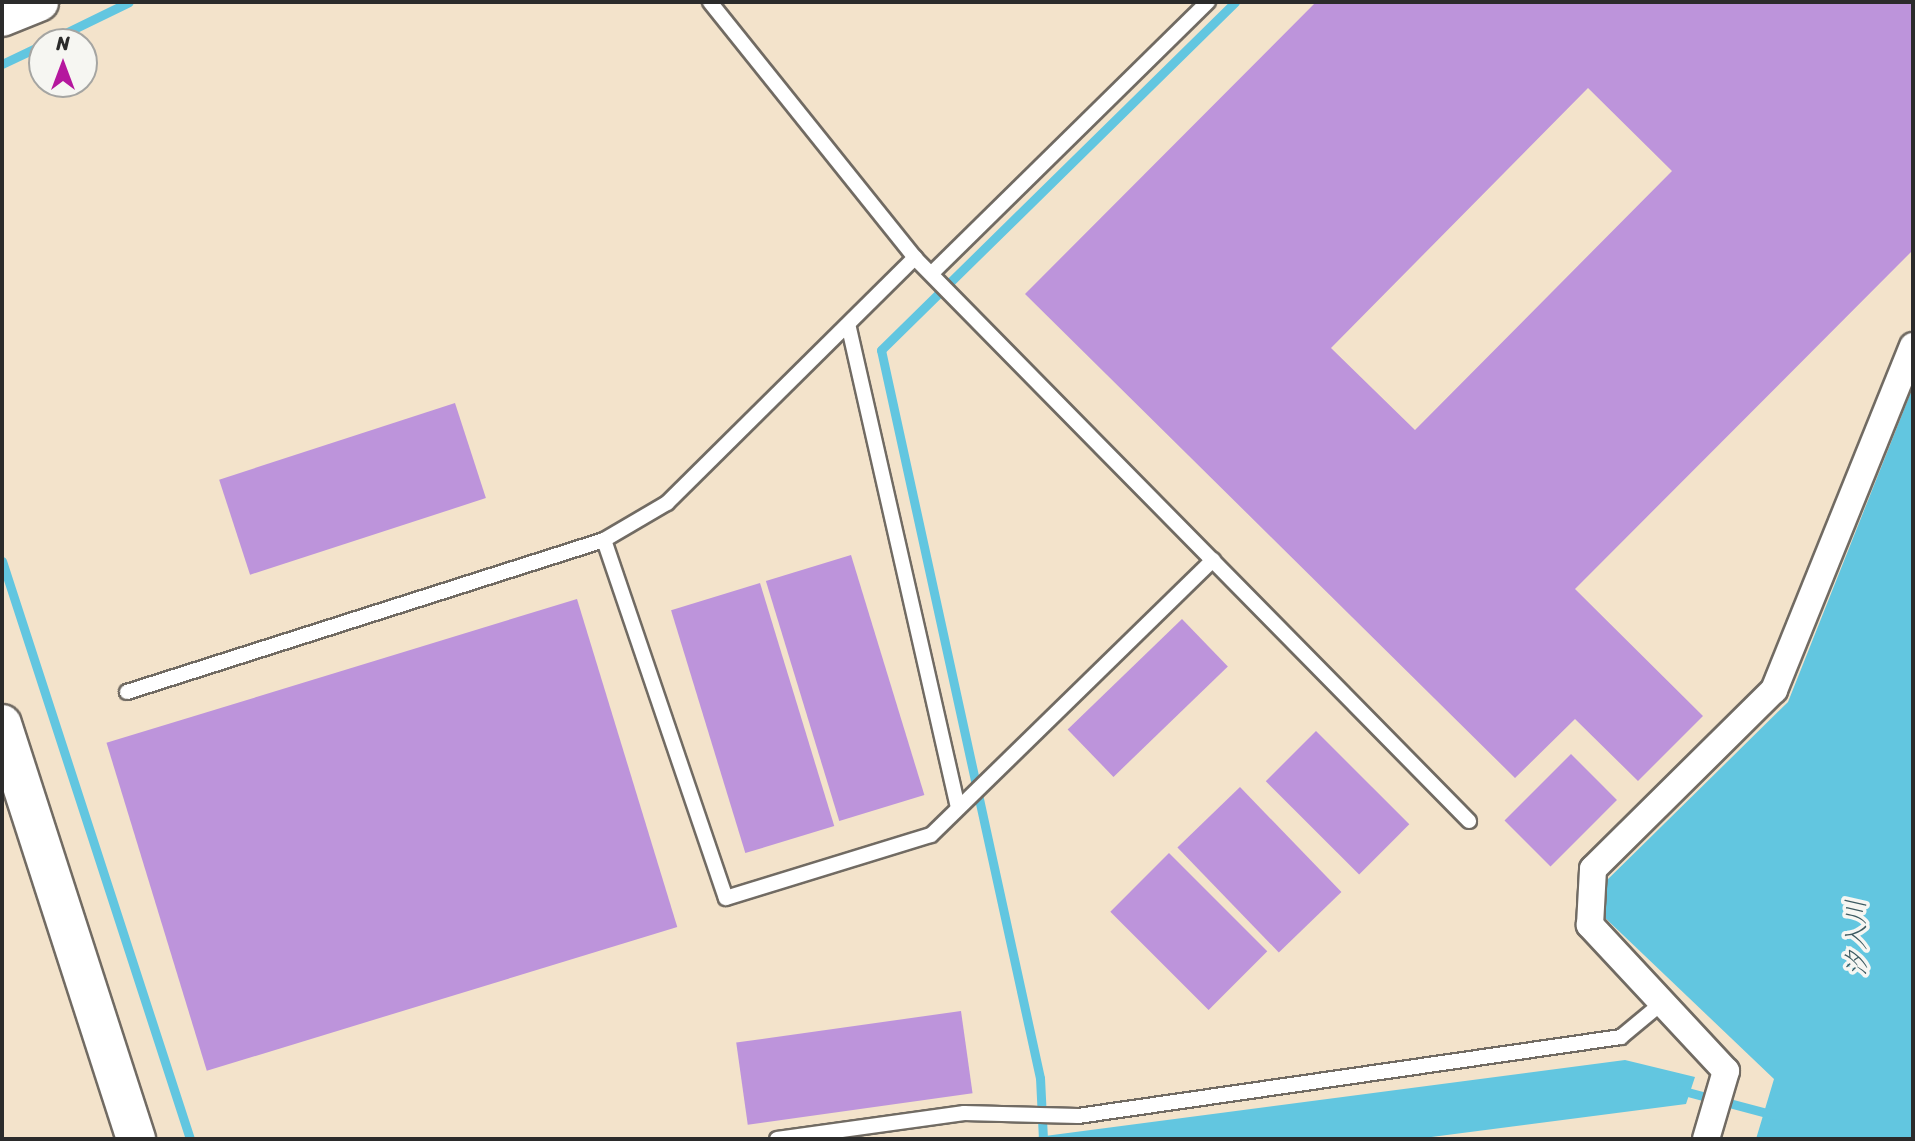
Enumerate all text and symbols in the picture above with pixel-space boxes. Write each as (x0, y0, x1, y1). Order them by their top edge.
text: N (56, 27, 70, 60)
north arrow (28, 28, 98, 98)
water label: 汐入川 (1841, 899, 1873, 977)

